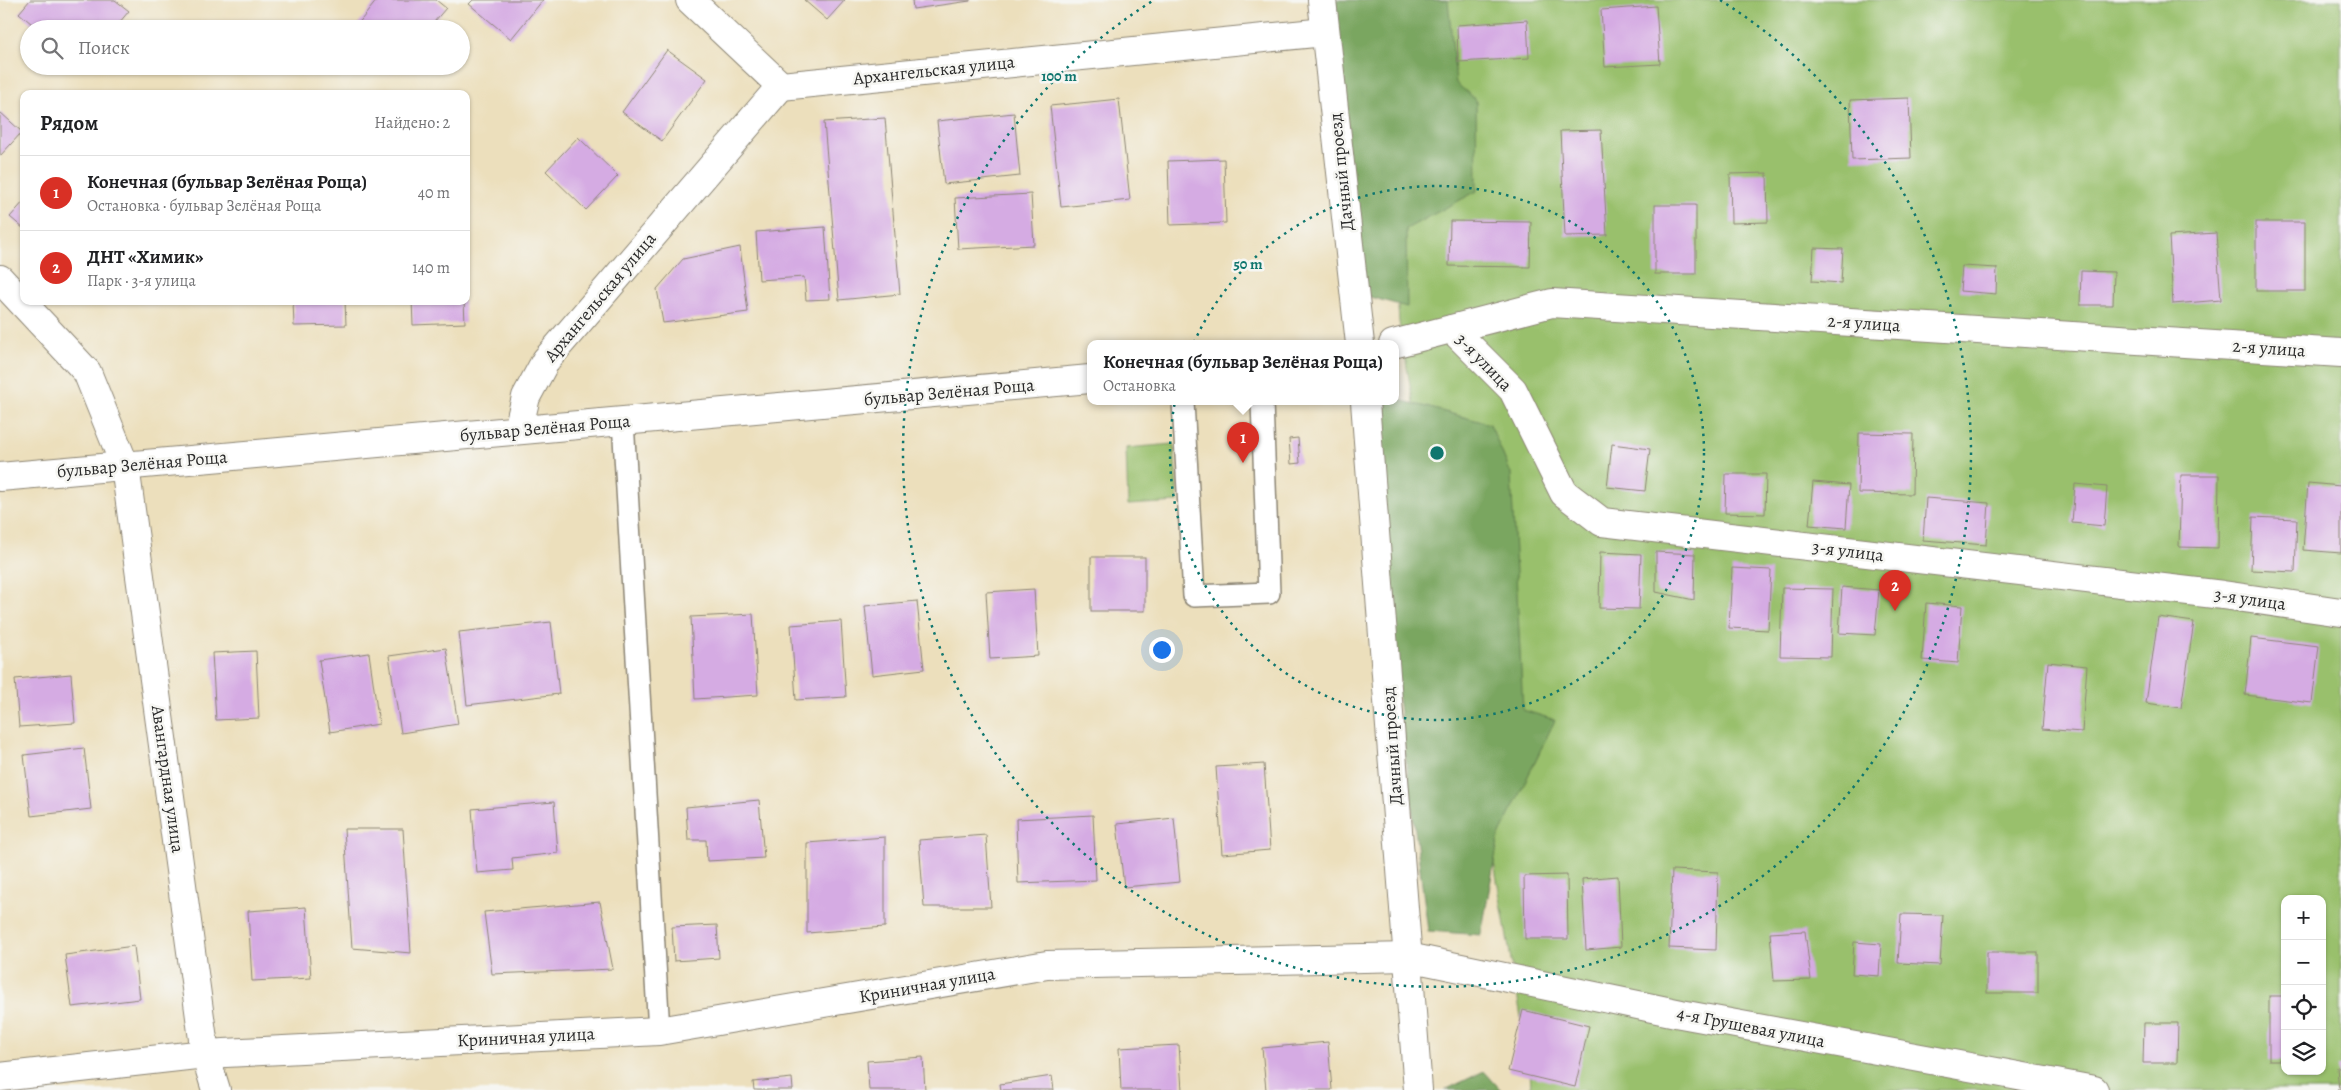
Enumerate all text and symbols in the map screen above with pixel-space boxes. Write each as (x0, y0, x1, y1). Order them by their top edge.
search box (20, 20, 470, 75)
icon: search (38, 34, 66, 62)
text: Поиск (78, 35, 130, 61)
street label: Архангельская улица (851, 50, 1017, 91)
text: 100 m (1041, 66, 1077, 86)
text: Рядом (40, 109, 98, 137)
text: Найдено: 2 (374, 112, 450, 134)
street label: Дачный проезд (1323, 112, 1359, 232)
text: Конечная (бульвар Зелёная Роща) (87, 169, 367, 195)
text: 1 (53, 182, 59, 204)
text: 40 m (418, 182, 450, 204)
text: Остановка · бульвар Зелёная Роща (87, 195, 321, 217)
street label: Архангельская улица (538, 227, 662, 368)
text: ДНТ «Химик» (87, 244, 204, 270)
text: 50 m (1233, 254, 1263, 274)
text: 2 (52, 257, 60, 279)
text: 140 m (412, 257, 450, 279)
text: Парк · 3-я улица (87, 270, 196, 292)
street label: 2-я улица (1827, 308, 1902, 338)
street label: 3-я улица (1450, 328, 1518, 397)
street label: 2-я улица (2232, 333, 2307, 363)
popup (1087, 340, 1399, 405)
text: Конечная (бульвар Зелёная Роща) (1103, 349, 1383, 375)
street label: бульвар Зелёная Роща (863, 373, 1036, 411)
text: Остановка (1103, 375, 1176, 397)
street label: бульвар Зелёная Роща (459, 409, 632, 447)
pin: 1 (1227, 422, 1259, 463)
centre of rings (1428, 444, 1446, 462)
street label: бульвар Зелёная Роща (56, 445, 229, 483)
street label: 3-я улица (1811, 535, 1886, 567)
pin: 2 (1879, 570, 1911, 611)
street label: 3-я улица (2213, 582, 2288, 616)
your location (1149, 637, 1175, 663)
street label: Дачный проезд (1376, 686, 1408, 806)
street label: Авангардная улица (146, 703, 190, 855)
map controls (2281, 895, 2326, 1075)
button: + (2281, 895, 2326, 940)
button: − (2281, 940, 2326, 985)
street label: Криничная улица (857, 961, 998, 1009)
button: locate (2281, 985, 2326, 1030)
street label: 4-я Грушевая улица (1675, 1001, 1828, 1053)
street label: Криничная улица (457, 1021, 596, 1053)
button: layers (2281, 1030, 2326, 1075)

